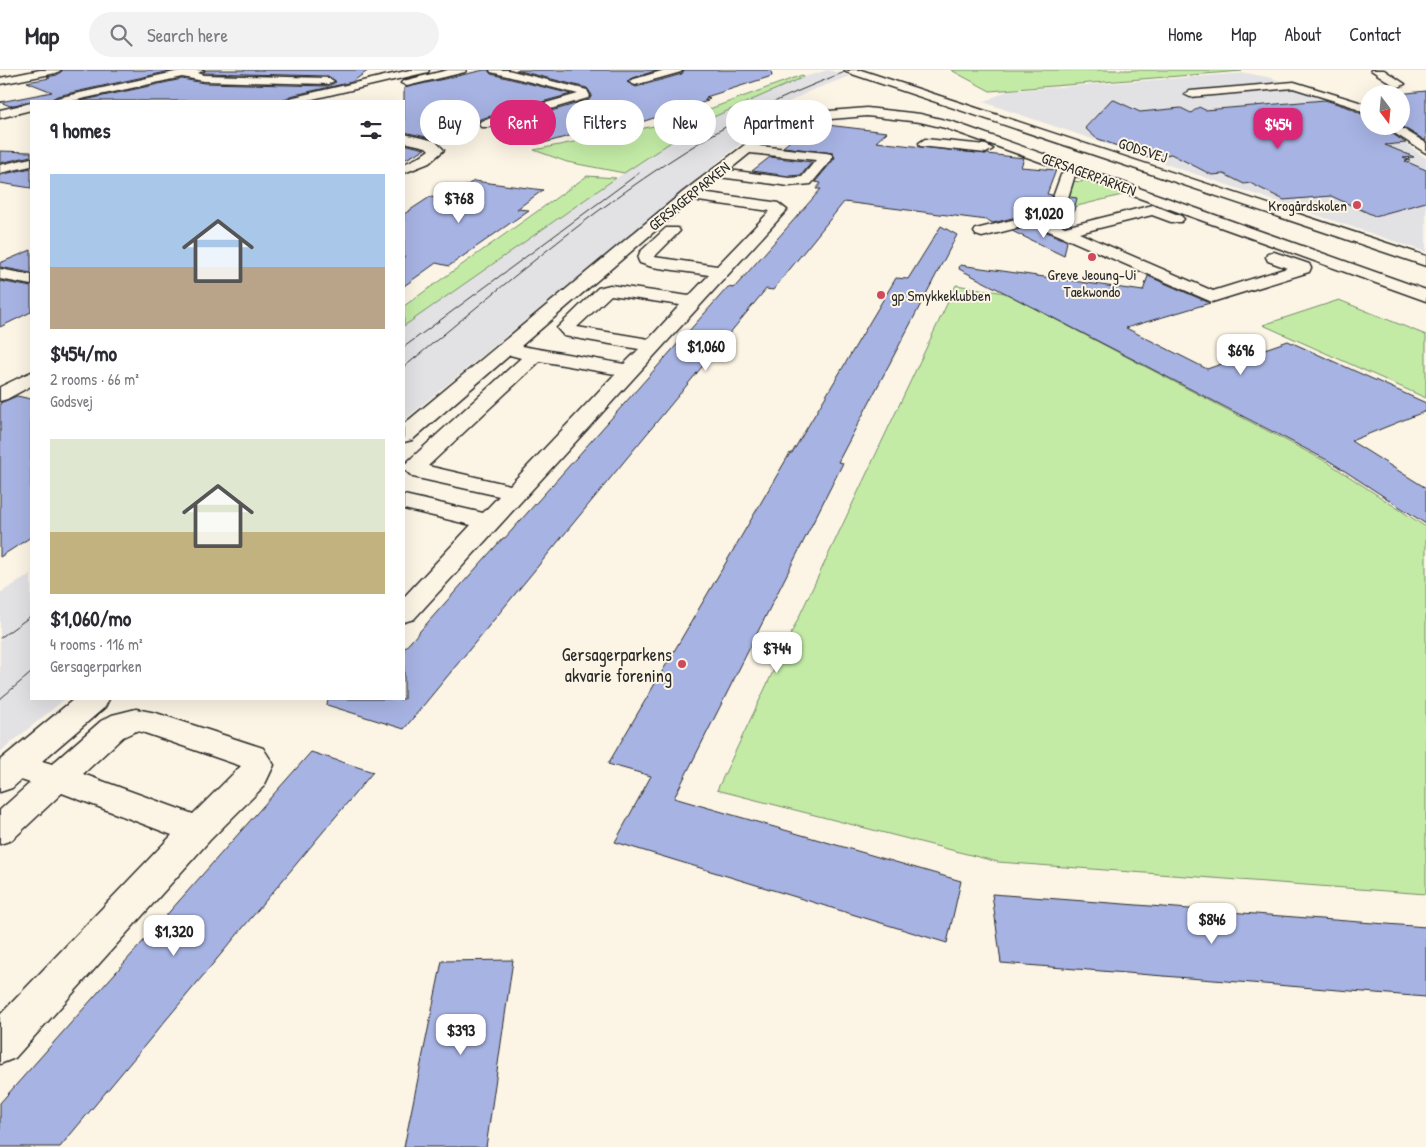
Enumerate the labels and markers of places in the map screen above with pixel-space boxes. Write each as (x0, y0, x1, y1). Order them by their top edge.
pin: $454 (1248, 108, 1308, 150)
pin: $768 (429, 182, 489, 224)
place label: Krogårdskolen (1268, 195, 1347, 216)
pin: $1,020 (1003, 196, 1085, 239)
marker: Krogårdskolen (1351, 199, 1363, 211)
marker: Greve Jeoung-Ui Taekwondo (1086, 251, 1098, 263)
place label: Greve Jeoung-Ui Taekwondo (1047, 264, 1137, 302)
place label: gp Smykkeklubben (891, 285, 991, 306)
marker: gp Smykkeklubben (875, 289, 887, 301)
pin: $1,060 (665, 330, 747, 372)
pin: $696 (1211, 334, 1271, 376)
pin: $744 (747, 632, 807, 674)
place label: Gersagerparkens akvarie forening (562, 642, 672, 688)
marker: Gersagerparkens akvarie forening (676, 658, 688, 670)
pin: $846 (1182, 902, 1242, 945)
pin: $1,320 (133, 914, 215, 957)
pin: $393 (431, 1014, 491, 1056)

